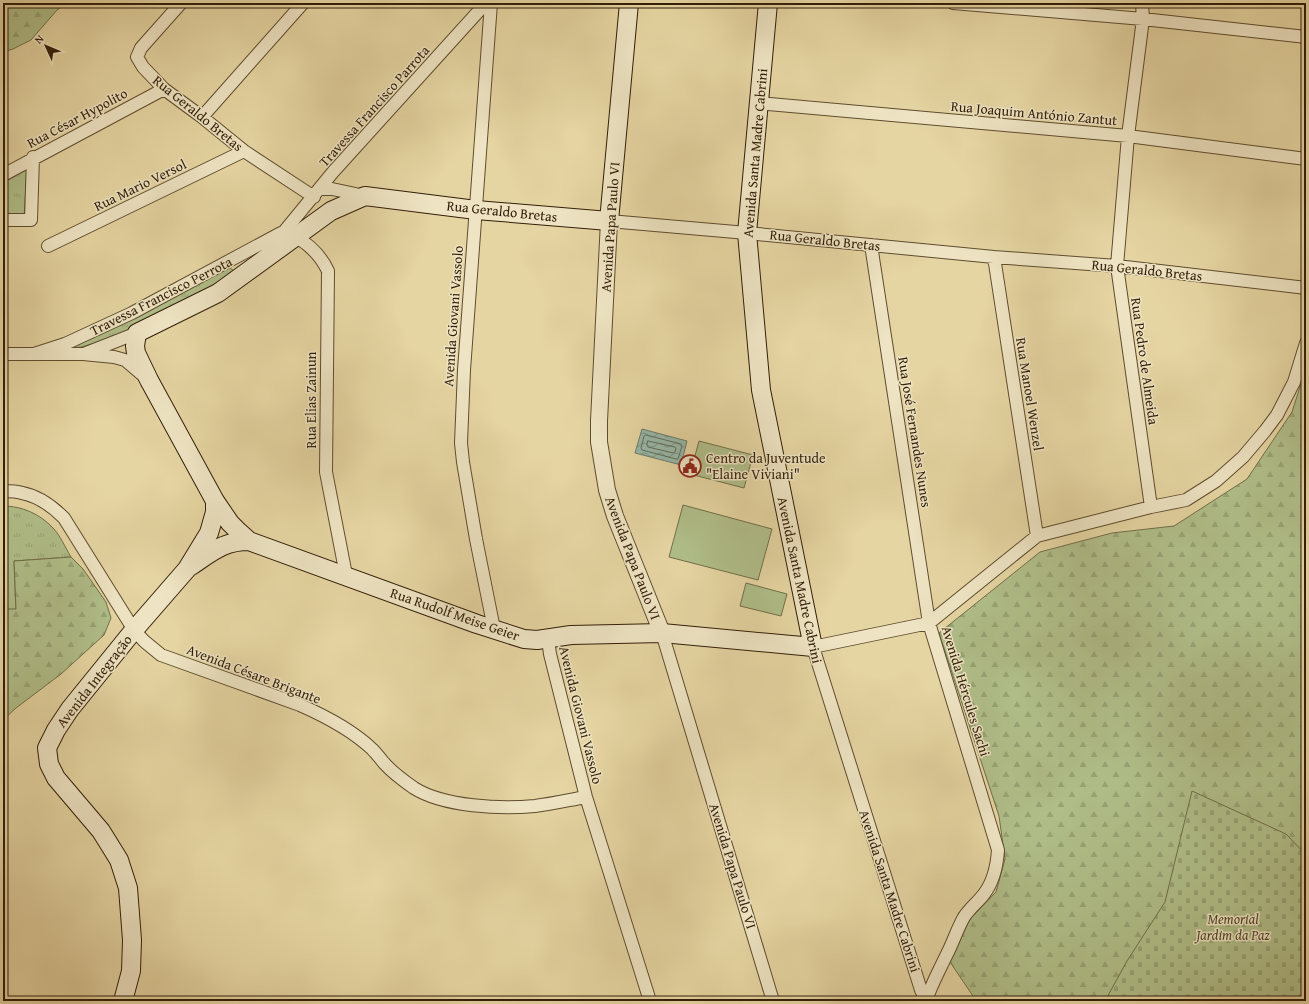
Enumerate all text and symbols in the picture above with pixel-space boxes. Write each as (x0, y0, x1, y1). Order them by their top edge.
north arrow (26, 26, 66, 66)
text: N (30, 30, 48, 47)
street label: Travessa Francisco Parrota (314, 41, 434, 171)
street label: Avenida Santa Madre Cabrini (738, 68, 772, 238)
street label: Rua Geraldo Bretas (148, 70, 248, 156)
street label: Rua César Hypolito (23, 83, 131, 153)
street label: Rua Joaquim António Zantut (950, 96, 1118, 130)
street label: Rua Mario Versol (90, 154, 190, 216)
street label: Avenida Papa Paulo VI (595, 161, 625, 293)
street label: Rua Geraldo Bretas (446, 195, 558, 227)
street label: Rua Geraldo Bretas (769, 224, 881, 256)
street label: Avenida Giovani Vassolo (438, 245, 468, 387)
street label: Travessa Francisco Perrota (86, 251, 236, 341)
street label: Rua Geraldo Bretas (1091, 254, 1203, 286)
street label: Rua Pedro de Almeida (1126, 296, 1164, 426)
street label: Rua Manoel Wenzel (1011, 336, 1049, 452)
street label: Rua Elias Zainun (301, 351, 321, 448)
street label: Rua José Fernandes Nunes (893, 355, 937, 509)
place label: Centro da Juventude "Elaine Viviani" (706, 448, 826, 484)
public building icon: Centro da Juventude "Elaine Viviani" (677, 453, 703, 479)
street label: Avenida Papa Paulo VI (600, 493, 666, 623)
street label: Avenida Santa Madre Cabrini (773, 495, 827, 665)
street label: Rua Rudolf Meise Geier (388, 583, 522, 646)
street label: Avenida Hércules Sachi (937, 623, 995, 759)
street label: Avenida Integração (51, 630, 137, 732)
street label: Avenida Césare Brigante (184, 639, 324, 709)
street label: Avenida Giovani Vassolo (554, 644, 608, 786)
street label: Avenida Papa Paulo VI (704, 801, 762, 931)
street label: Avenida Santa Madre Cabrini (854, 807, 926, 975)
park label: Memorial Jardim da Paz (1194, 909, 1270, 945)

